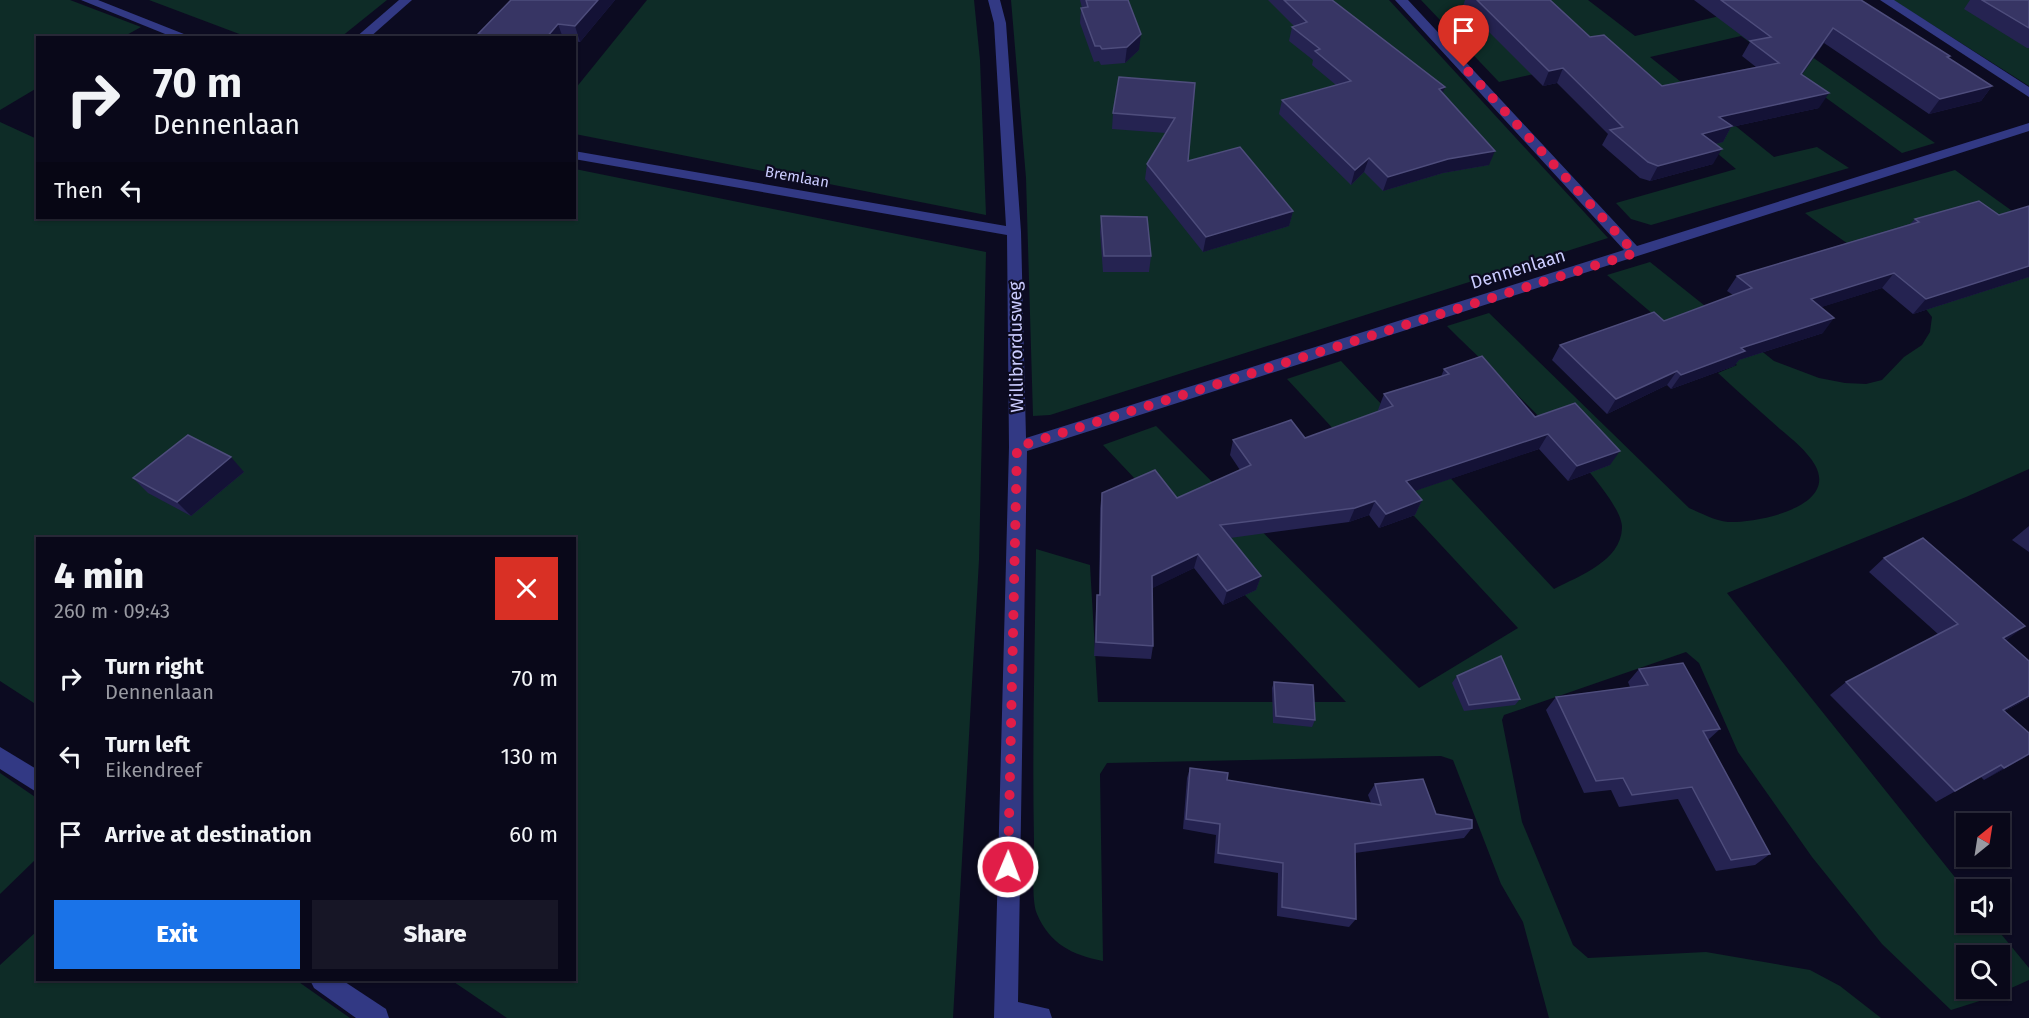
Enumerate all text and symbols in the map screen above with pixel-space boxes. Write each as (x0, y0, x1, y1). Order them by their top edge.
pin (1438, 5, 1489, 67)
icon: arrive (1447, 14, 1480, 47)
text: 70 m (153, 58, 242, 108)
icon: right (54, 60, 132, 138)
text: Dennenlaan (153, 109, 300, 141)
street label: Bremlaan (764, 163, 830, 191)
icon: left (115, 174, 148, 207)
text: Then (54, 177, 103, 204)
street label: Dennenlaan (1468, 244, 1568, 294)
street label: Willibrordusweg (1004, 281, 1028, 413)
text: 4 min (54, 554, 144, 598)
button: close (495, 557, 558, 620)
text: 260 m · 09:43 (54, 599, 170, 623)
text: Turn right (105, 653, 204, 680)
icon: right (54, 662, 87, 695)
text: 70 m (512, 665, 558, 692)
text: Dennenlaan (105, 680, 214, 704)
text: Turn left (105, 731, 190, 758)
icon: left (54, 740, 87, 773)
text: 130 m (501, 743, 558, 770)
text: Eikendreef (105, 758, 202, 782)
north arrow (1956, 813, 2010, 867)
map controls (1956, 813, 2010, 999)
icon: arrive (54, 818, 87, 851)
text: Arrive at destination (105, 821, 312, 848)
text: 60 m (509, 821, 558, 848)
position arrow (976, 835, 1040, 899)
button: sound (1956, 879, 2010, 933)
button: Exit (54, 900, 300, 969)
button: Share (312, 900, 558, 969)
button: search (1956, 945, 2010, 999)

